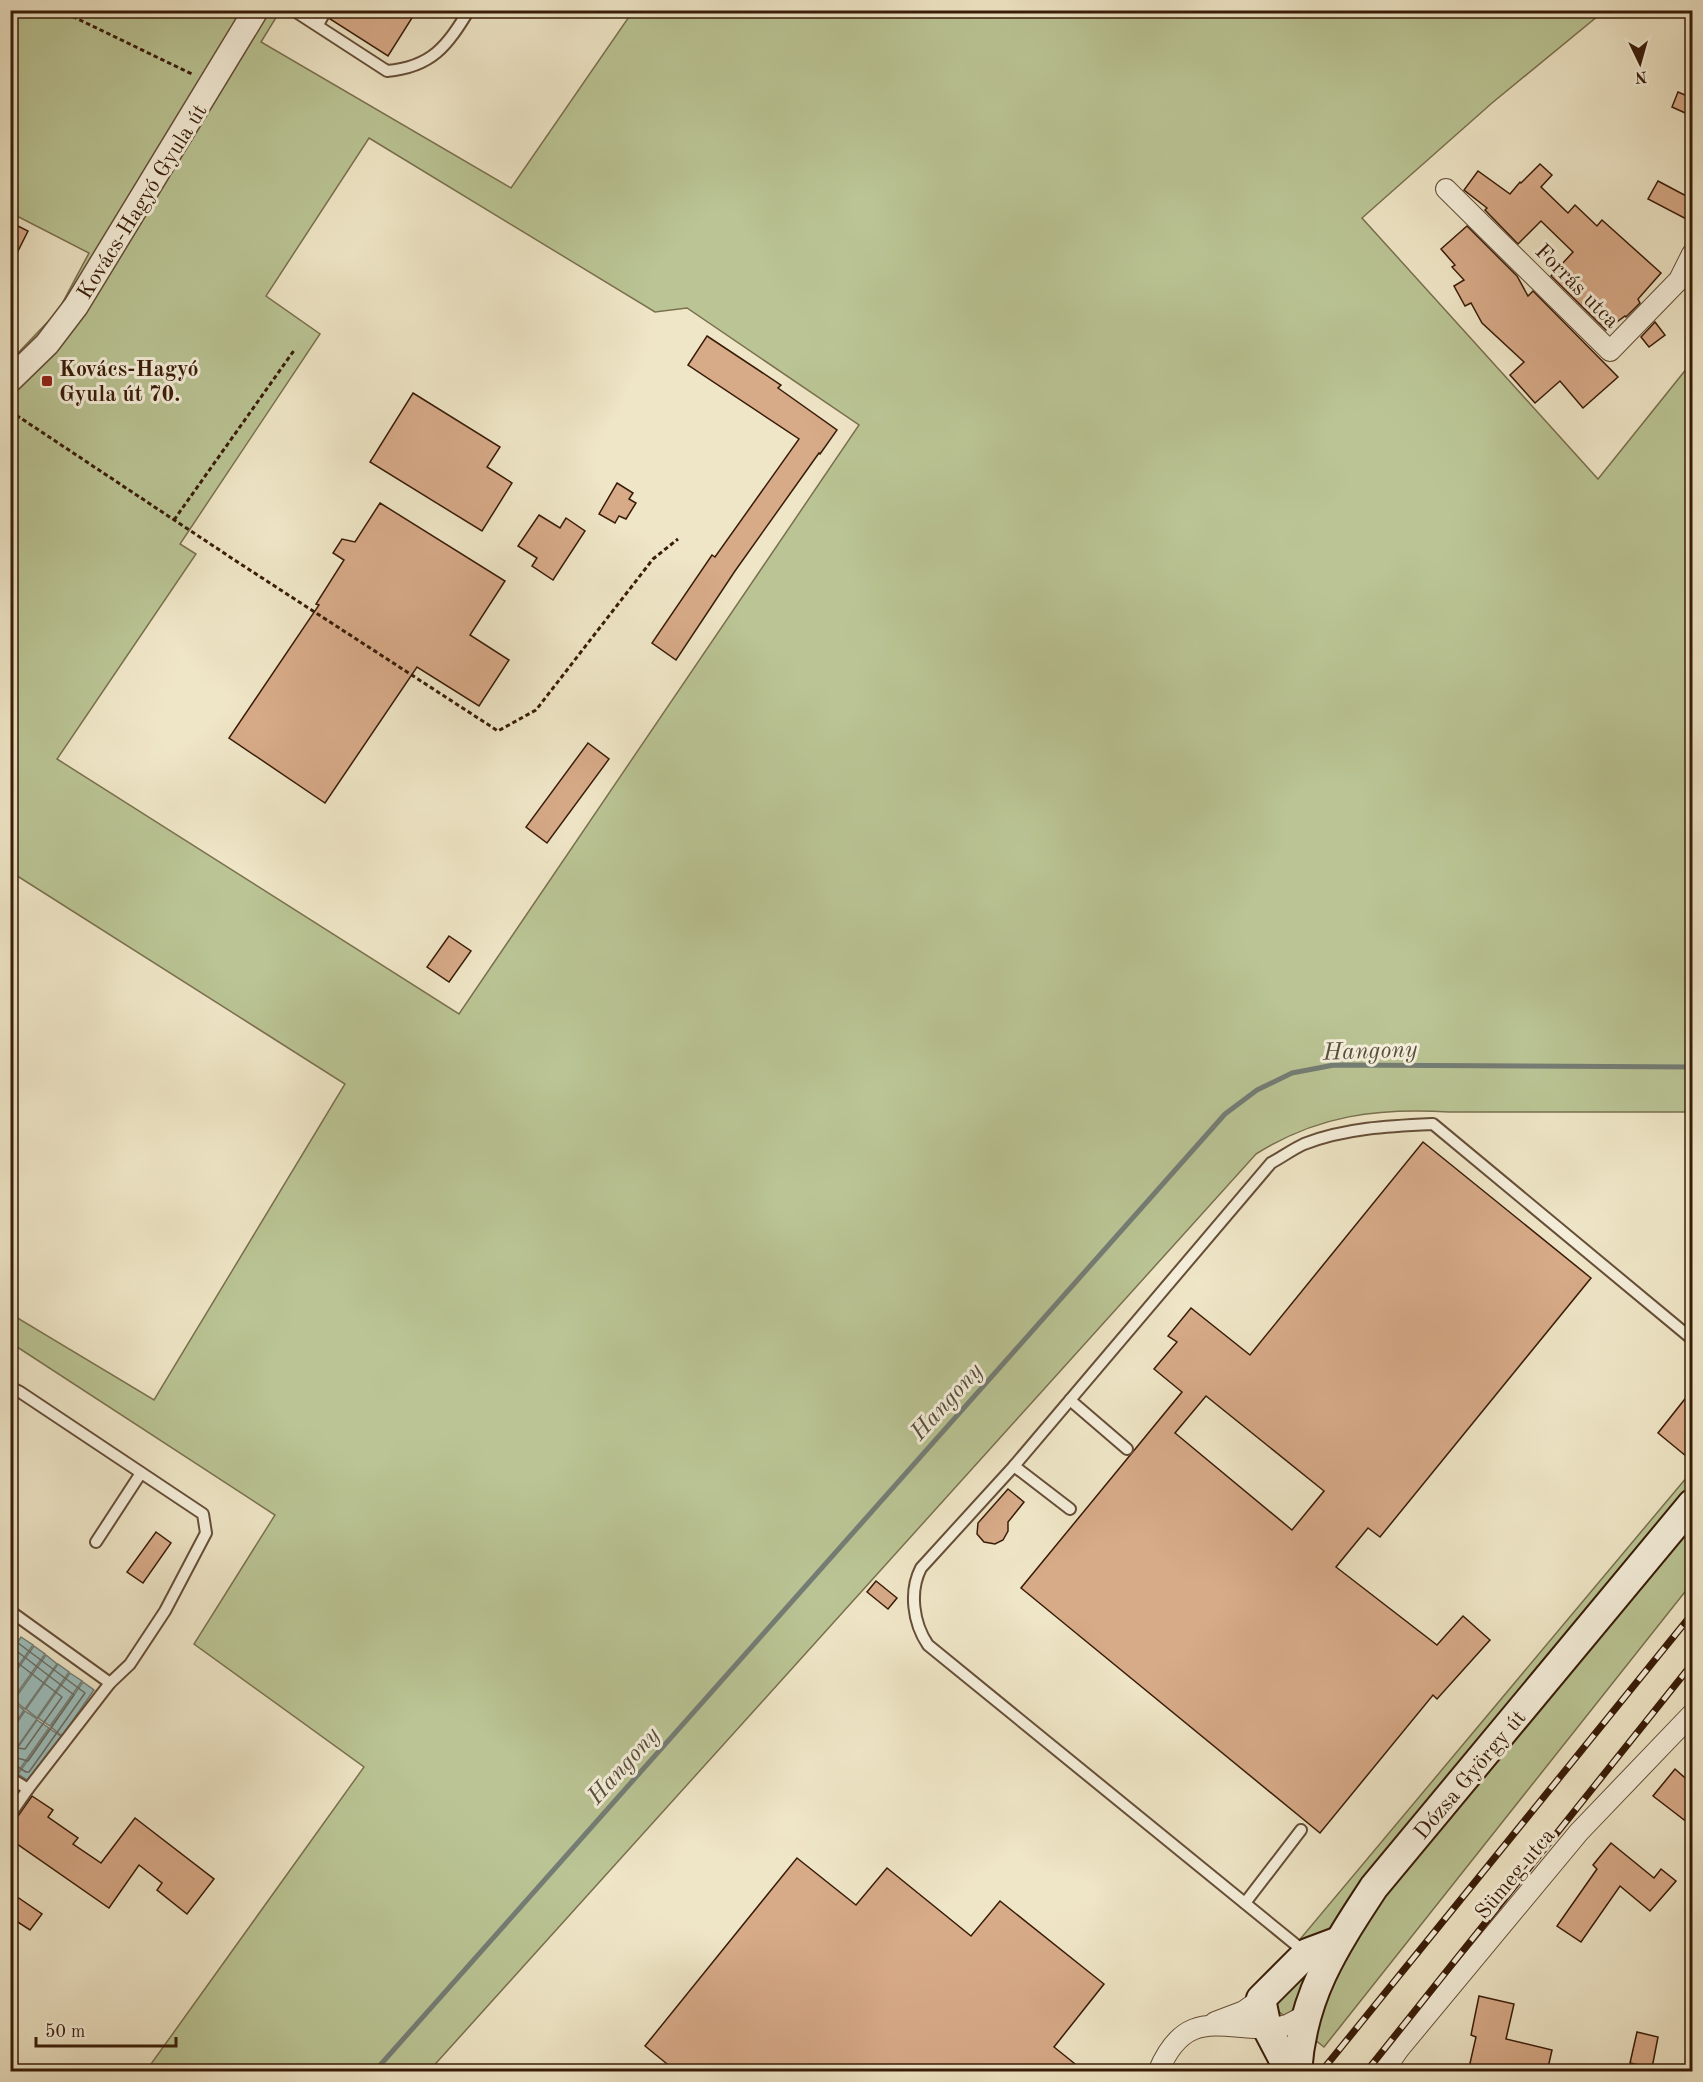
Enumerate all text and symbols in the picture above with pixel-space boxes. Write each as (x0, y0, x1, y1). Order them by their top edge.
north arrow (1610, 33, 1670, 93)
text: N (1634, 67, 1648, 85)
street label: Kovács-Hagyó Gyula út (74, 101, 212, 303)
street label: Forrás utca (1530, 240, 1623, 333)
place label: Kovács-Hagyó Gyula út 70. (59, 359, 198, 406)
marker: Kovács-Hagyó Gyula út 70. (40, 374, 54, 388)
water label: Hangony (1321, 1038, 1418, 1066)
water label: Hangony (906, 1359, 988, 1446)
street label: Dózsa György út (1411, 1707, 1531, 1844)
water label: Hangony (583, 1723, 665, 1810)
street label: Sümeg utca (1471, 1825, 1560, 1924)
scale bar (36, 2010, 176, 2048)
text: 50 m (45, 2023, 85, 2041)

